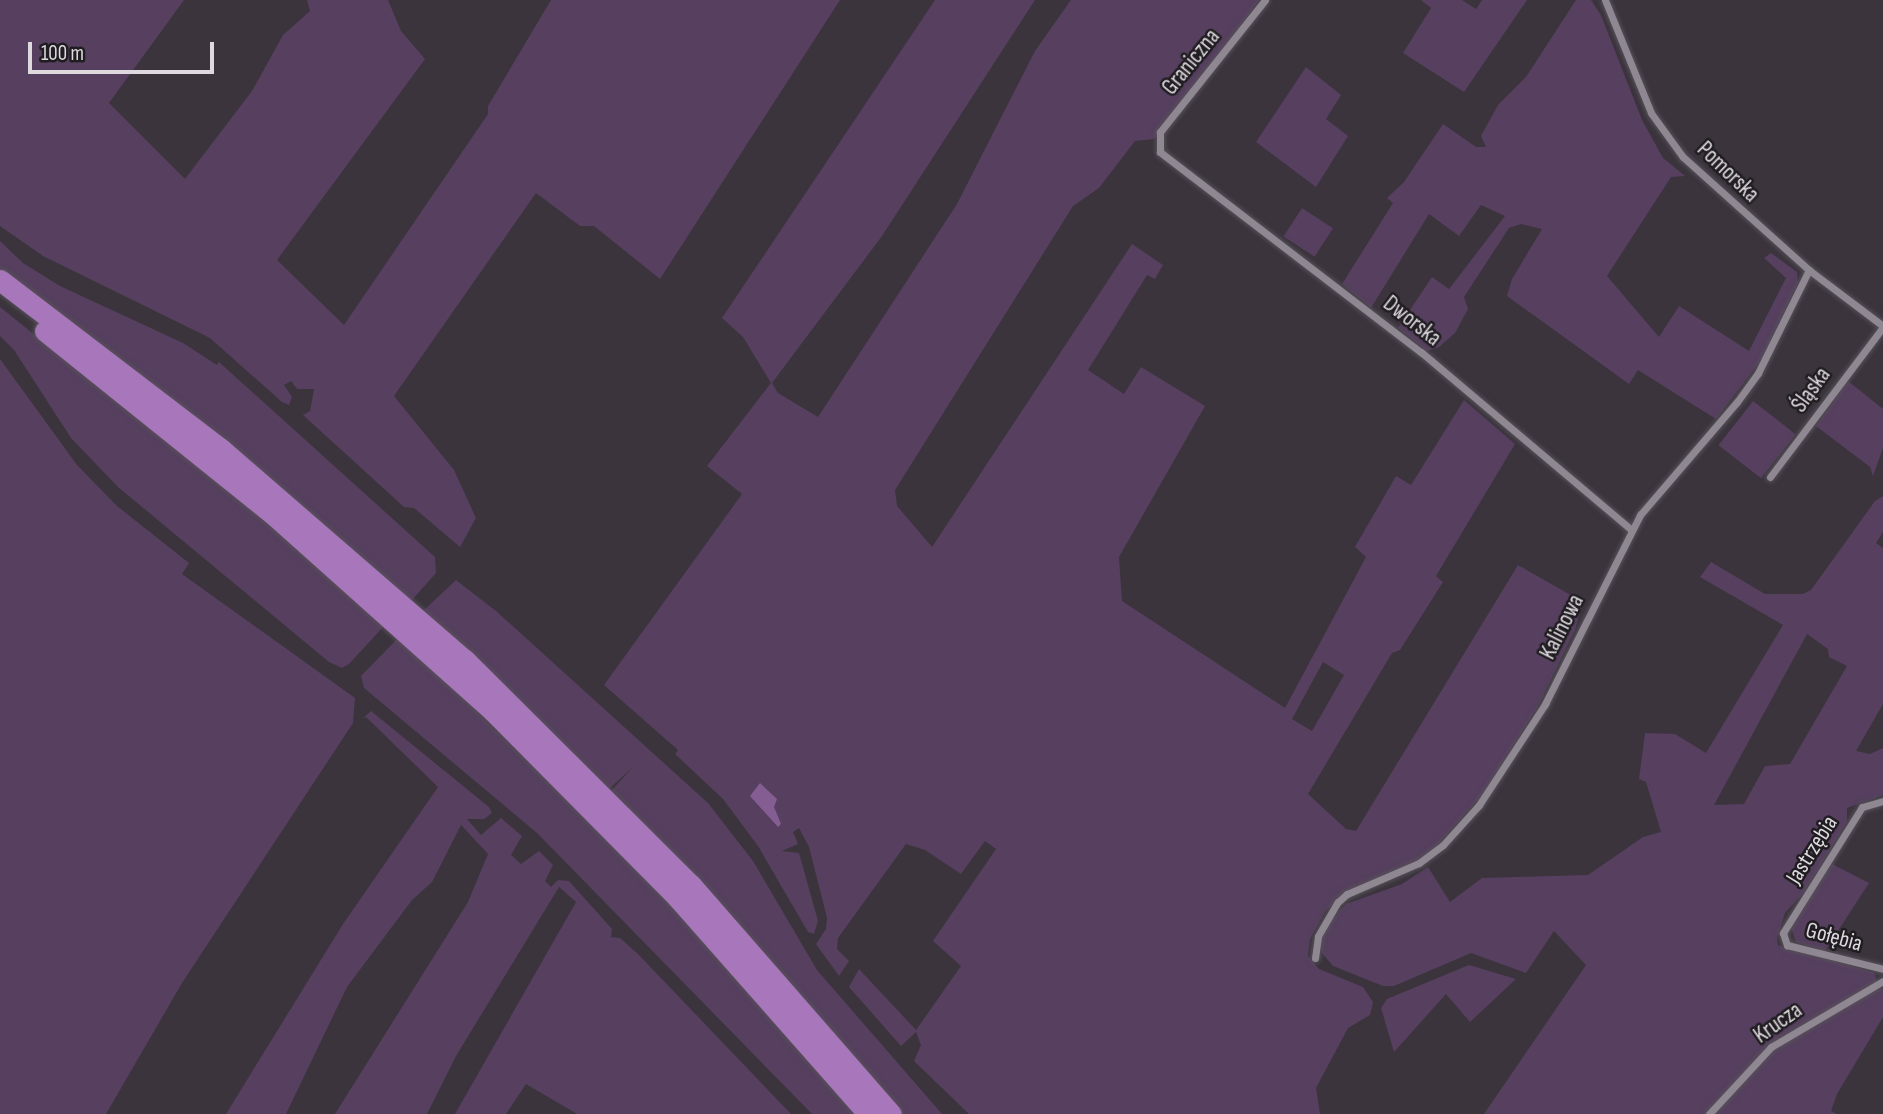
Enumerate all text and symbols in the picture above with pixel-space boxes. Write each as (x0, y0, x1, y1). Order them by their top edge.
street label: Graniczna (1156, 24, 1226, 100)
scale bar (32, 28, 217, 72)
text: 100 m (41, 41, 84, 66)
street label: Pomorska (1691, 136, 1765, 208)
street label: Dworska (1378, 290, 1446, 352)
street label: Śląska (1785, 362, 1837, 418)
street label: Kalinowa (1534, 590, 1590, 664)
street label: Jastrzębia (1780, 811, 1844, 889)
street label: Gołębia (1803, 916, 1865, 958)
street label: Krucza (1749, 997, 1807, 1049)

